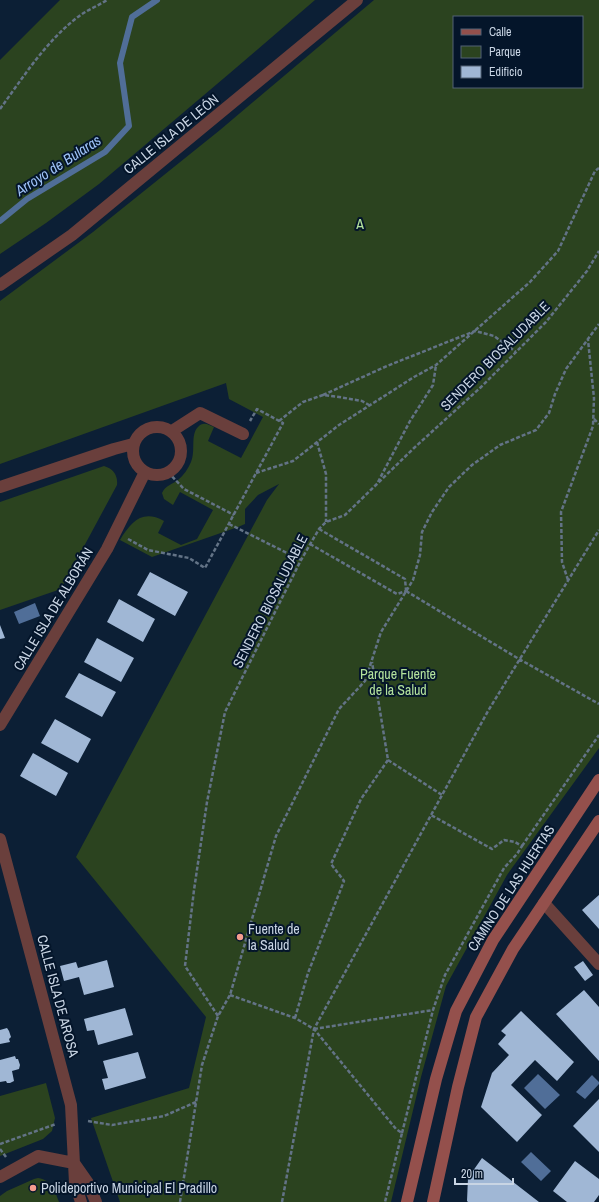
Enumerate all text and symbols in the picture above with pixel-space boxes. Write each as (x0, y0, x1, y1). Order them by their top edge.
legend (453, 16, 583, 88)
text: Calle (489, 24, 511, 40)
text: Parque (489, 44, 521, 60)
text: Edificio (489, 64, 522, 80)
street label: CALLE ISLA DE LEÓN (120, 90, 222, 178)
water label: Arroyo de Bularas (10, 129, 105, 201)
park label: A (355, 215, 364, 233)
street label: SENDERO BIOSALUDABLE (437, 298, 553, 414)
street label: SENDERO BIOSALUDABLE (229, 531, 311, 671)
street label: CALLE ISLA DE ALBORÁN (9, 544, 97, 674)
park label: Parque Fuente de la Salud (360, 665, 436, 699)
street label: CAMINO DE LAS HUERTAS (463, 821, 559, 955)
place label: Fuente de la Salud (248, 920, 300, 954)
marker: Fuente de la Salud (235, 932, 245, 942)
street label: CALLE ISLA DE AROSA (33, 933, 83, 1059)
scale bar (455, 1160, 513, 1186)
text: 20 m (461, 1166, 483, 1182)
place label: Polideportivo Municipal El Pradillo (41, 1179, 217, 1197)
marker: Polideportivo Municipal El Pradillo (28, 1183, 38, 1193)

